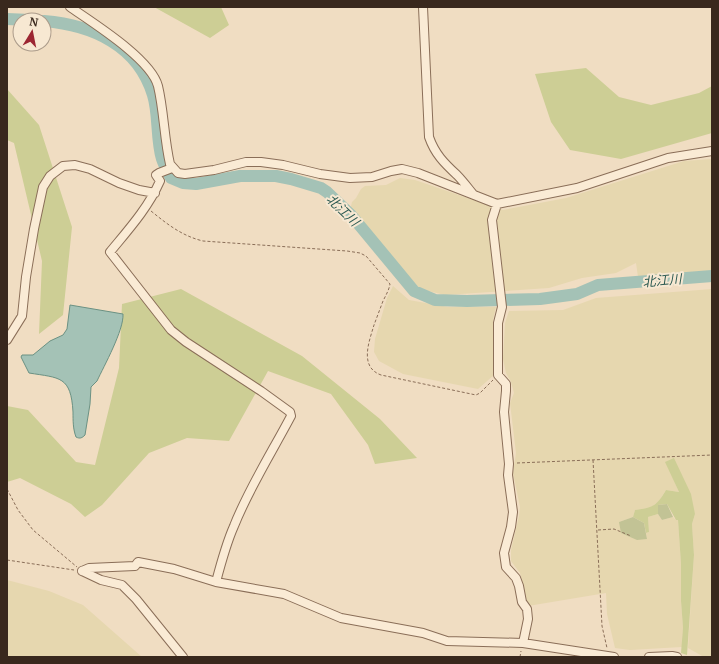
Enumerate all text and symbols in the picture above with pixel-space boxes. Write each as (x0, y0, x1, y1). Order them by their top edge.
north arrow (12, 12, 52, 52)
text: N (28, 15, 40, 30)
water label: 北江川 (323, 191, 364, 231)
water label: 北江川 (642, 270, 684, 291)

